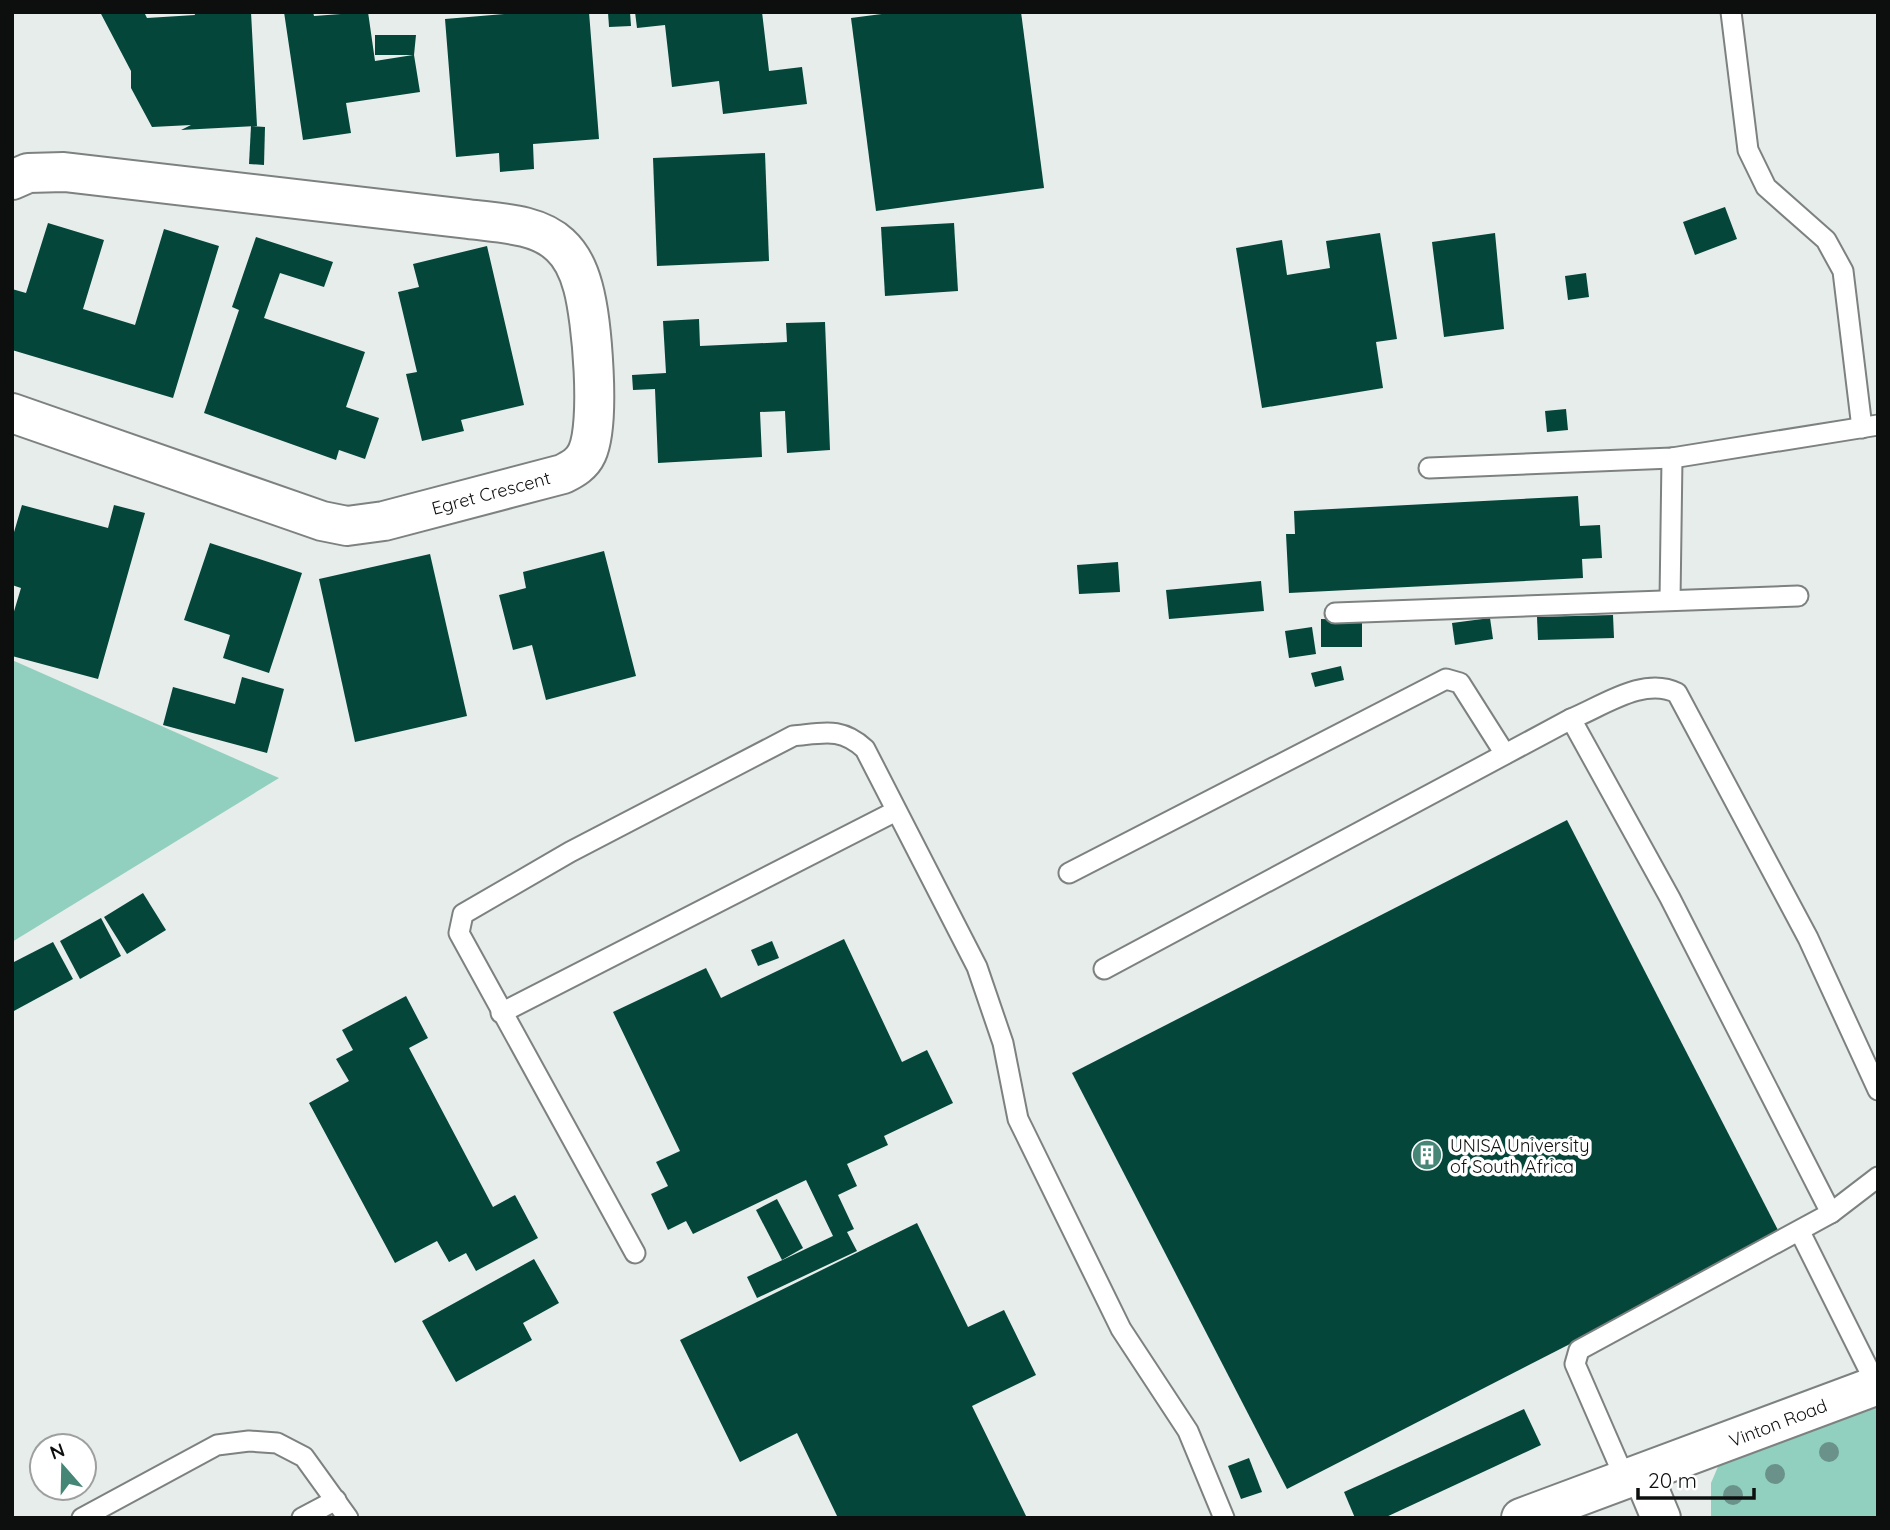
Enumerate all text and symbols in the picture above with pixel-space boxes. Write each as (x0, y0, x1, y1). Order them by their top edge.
street label: Egret Crescent (429, 466, 553, 520)
place label: UNISA University of South Africa (1450, 1134, 1589, 1178)
building icon: UNISA University of South Africa (1410, 1138, 1444, 1172)
street label: Vinton Road (1726, 1394, 1830, 1452)
north arrow (28, 1432, 98, 1502)
text: N (47, 1437, 68, 1465)
scale bar (1638, 1456, 1754, 1500)
text: 20 m (1648, 1467, 1697, 1493)

